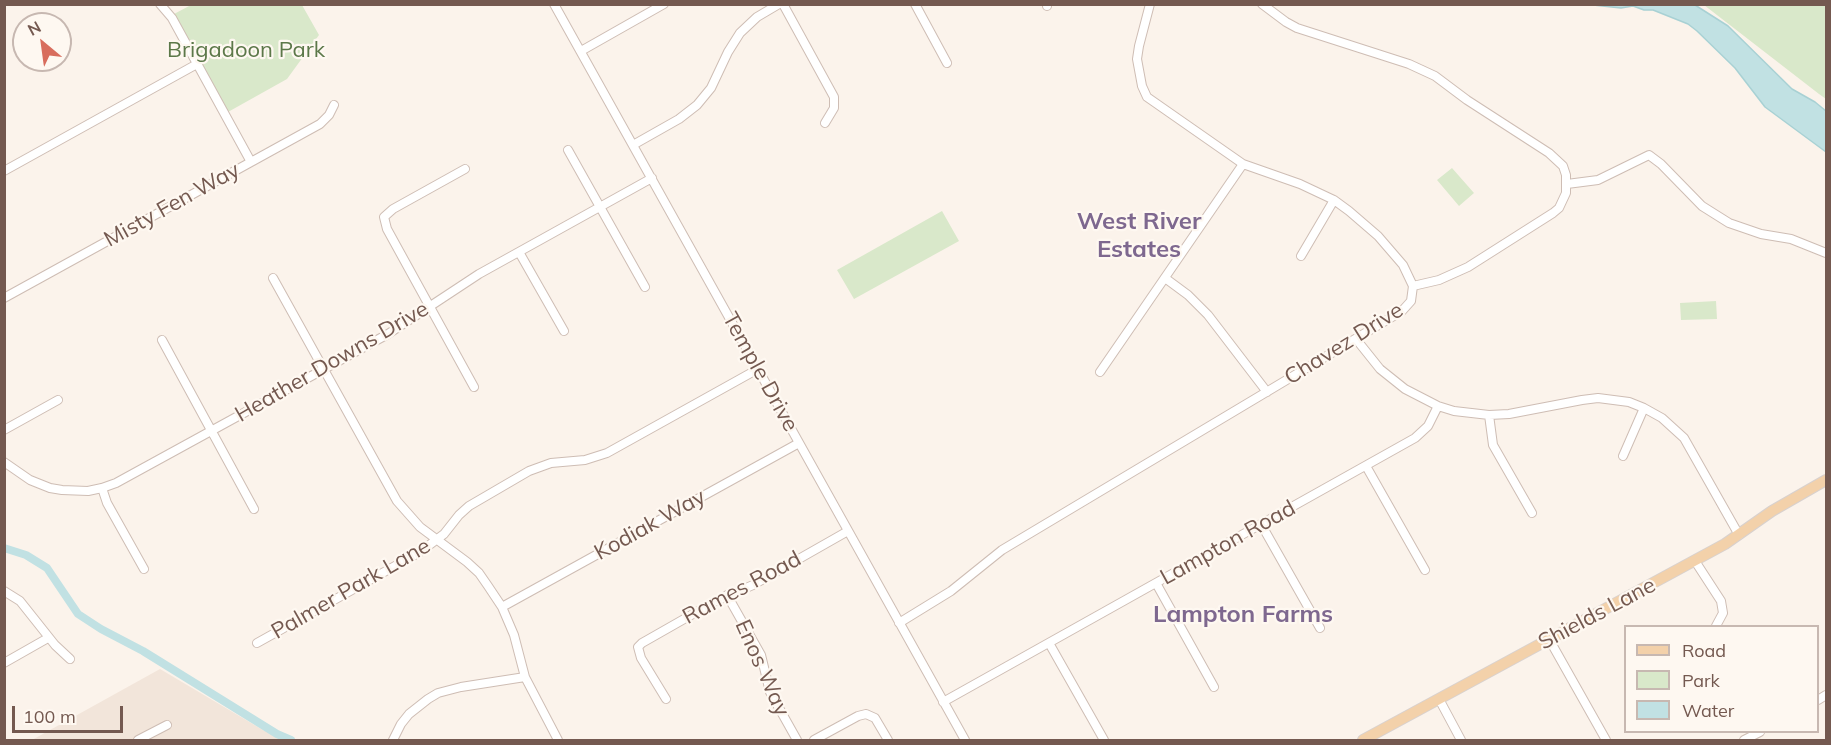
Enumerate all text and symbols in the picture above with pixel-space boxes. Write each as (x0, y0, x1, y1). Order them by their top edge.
north arrow (12, 12, 72, 72)
text: N (24, 16, 44, 40)
park label: Brigadoon Park (167, 37, 325, 63)
street label: Misty Fen Way (100, 157, 244, 253)
district label: West River Estates (1077, 208, 1201, 264)
street label: Heather Downs Drive (231, 296, 433, 428)
street label: Chavez Drive (1280, 297, 1408, 391)
street label: Temple Drive (716, 308, 804, 436)
street label: Kodiak Way (590, 484, 710, 566)
street label: Lampton Road (1156, 495, 1300, 591)
street label: Palmer Park Lane (267, 533, 435, 645)
street label: Rames Road (678, 546, 806, 630)
street label: Shields Lane (1534, 572, 1660, 656)
district label: Lampton Farms (1153, 601, 1333, 629)
street label: Enos Way (729, 616, 795, 720)
legend (1624, 625, 1819, 733)
text: Road (1682, 639, 1726, 662)
text: Park (1682, 669, 1720, 692)
scale bar (15, 694, 126, 732)
text: Water (1682, 699, 1734, 722)
text: 100 m (23, 705, 76, 728)

